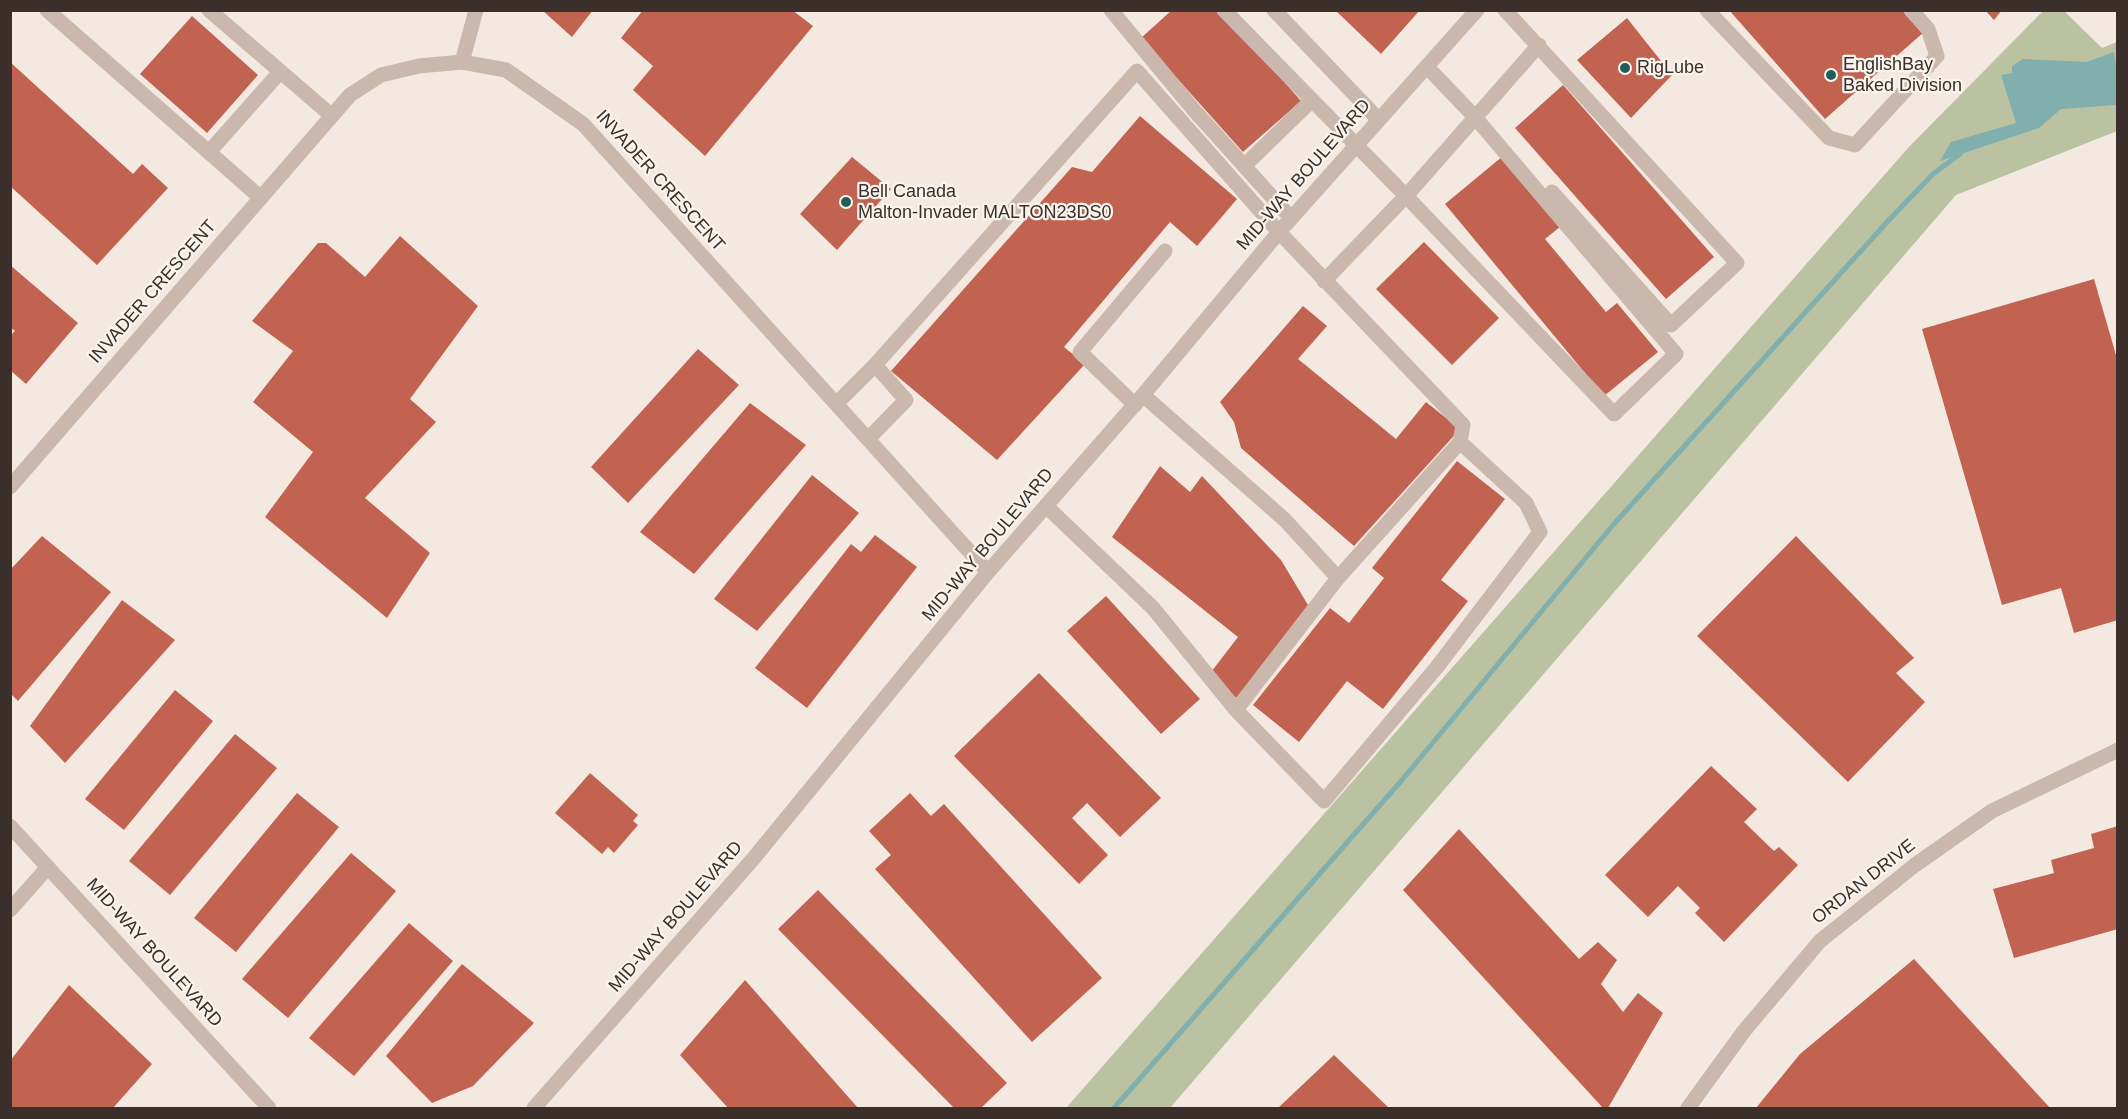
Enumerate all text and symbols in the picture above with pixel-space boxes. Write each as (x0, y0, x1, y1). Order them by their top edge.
place label: EnglishBay Baked Division (1843, 54, 1962, 97)
place label: RigLube (1637, 57, 1704, 79)
marker: RigLube (1618, 61, 1632, 75)
marker: EnglishBay Baked Division (1824, 68, 1838, 82)
street label: MID-WAY BOULEVARD (1233, 95, 1375, 255)
street label: INVADER CRESCENT (591, 106, 729, 256)
place label: Bell Canada Malton-Invader MALTON23DS0 (858, 181, 1111, 224)
marker: Bell Canada Malton-Invader MALTON23DS0 (839, 195, 853, 209)
street label: INVADER CRESCENT (85, 216, 221, 368)
street label: MID-WAY BOULEVARD (918, 464, 1058, 626)
street label: ORDAN DRIVE (1808, 835, 1920, 929)
street label: MID-WAY BOULEVARD (605, 837, 747, 997)
street label: MID-WAY BOULEVARD (82, 874, 226, 1032)

